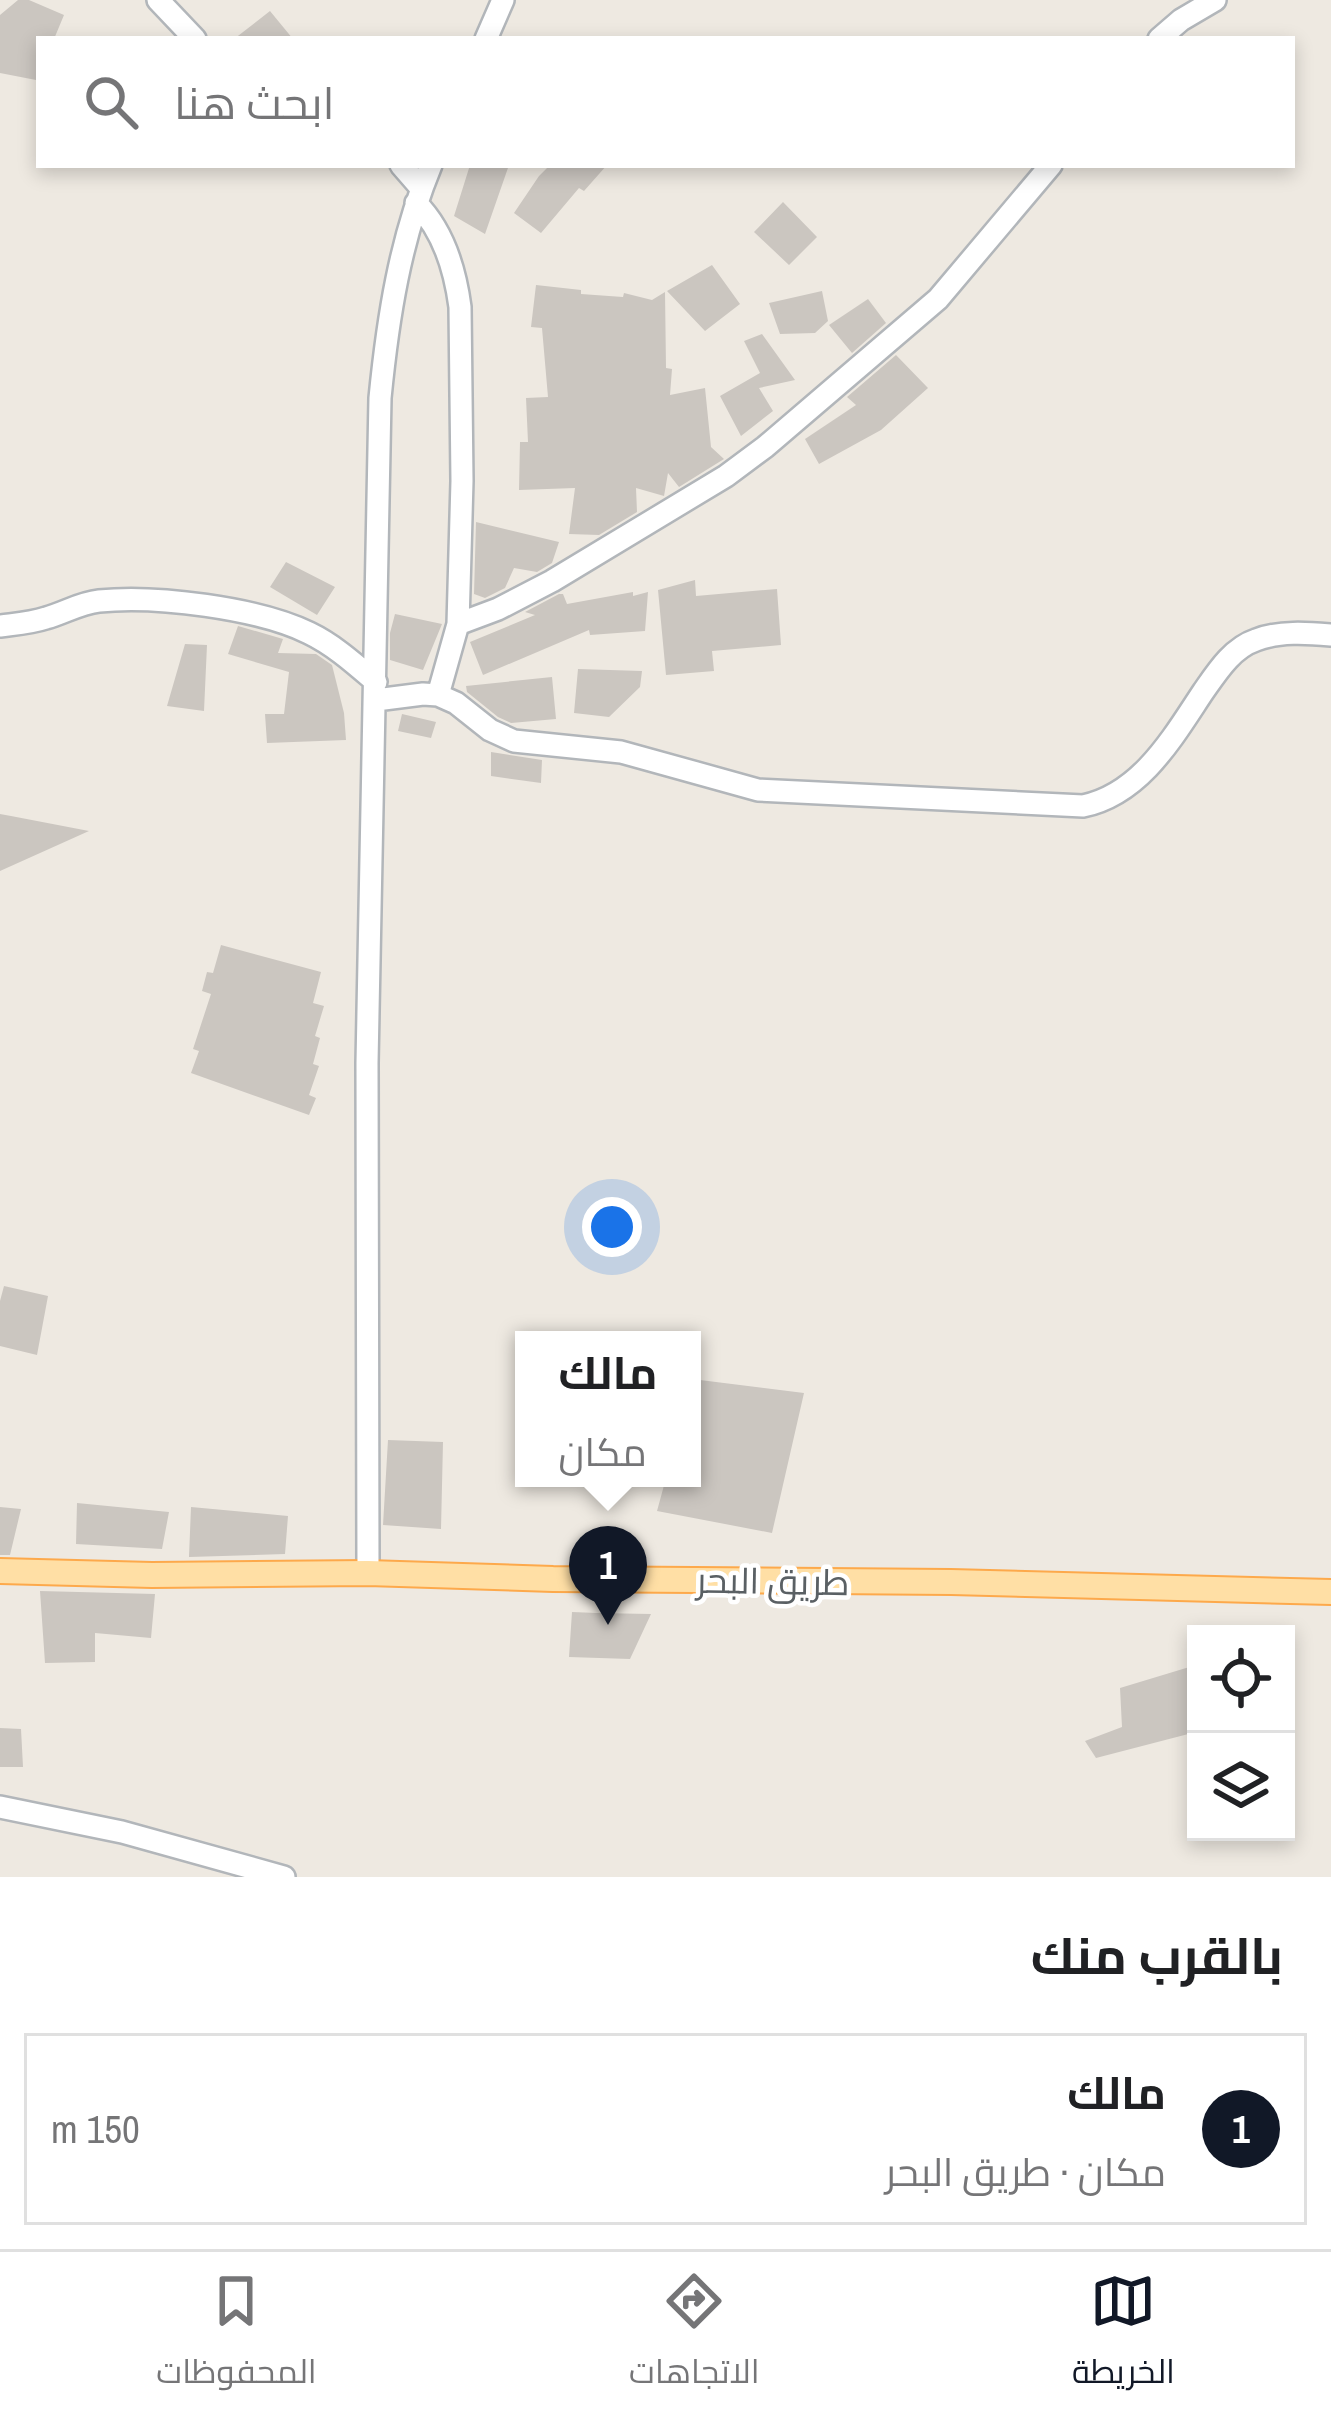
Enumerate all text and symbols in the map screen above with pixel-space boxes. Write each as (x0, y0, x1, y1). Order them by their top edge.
search box (36, 36, 1295, 168)
icon: search (78, 69, 144, 135)
text: ابحث هنا (174, 72, 335, 133)
your location (582, 1197, 642, 1257)
popup (515, 1331, 701, 1487)
text: مالك (559, 1342, 657, 1403)
text: مكان (559, 1426, 647, 1478)
pin: 1 (569, 1526, 647, 1625)
street label: طريق البحر (694, 1556, 850, 1606)
map controls (1187, 1625, 1295, 1841)
button: locate (1187, 1625, 1295, 1733)
button: layers (1187, 1733, 1295, 1841)
text: بالقرب منك (1031, 1921, 1283, 1990)
text: مالك (1067, 2062, 1166, 2123)
text: 150 m (51, 2103, 140, 2155)
text: 1 (1232, 2103, 1250, 2155)
text: مكان · طريق البحر (885, 2146, 1166, 2198)
tab: المحفوظات (156, 2268, 317, 2402)
tab: الاتجاهات (629, 2268, 760, 2402)
tab: الخريطة (1072, 2268, 1175, 2402)

